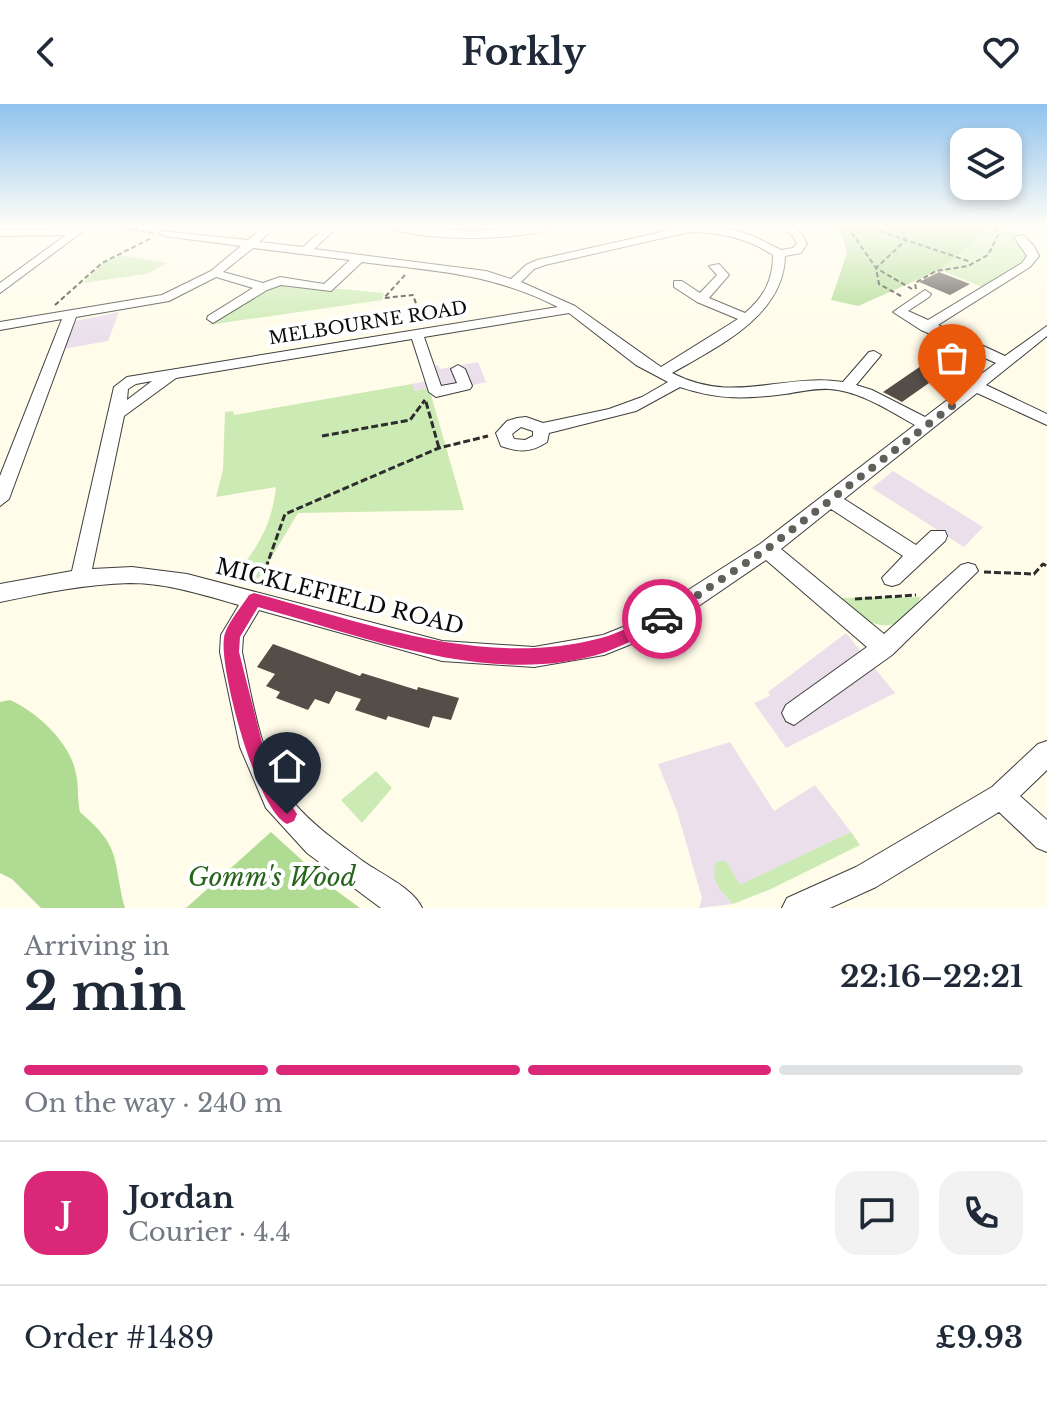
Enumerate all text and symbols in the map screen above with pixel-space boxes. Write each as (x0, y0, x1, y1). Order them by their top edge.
icon: back (24, 30, 68, 74)
text: Forkly (461, 30, 586, 75)
icon: heart (979, 30, 1023, 74)
map controls (950, 128, 1022, 200)
button: layers (950, 128, 1022, 200)
street label: MELBOURNE ROAD (267, 296, 469, 350)
pin (918, 324, 986, 406)
icon: bag (930, 336, 974, 380)
street label: MICKLEFIELD ROAD (213, 553, 467, 640)
courier (622, 579, 702, 659)
icon: car (640, 597, 684, 641)
pin (253, 732, 321, 814)
icon: home (265, 744, 309, 788)
park label: Gomm's Wood (188, 861, 357, 893)
text: Arriving in (24, 930, 170, 962)
text: 22:16–22:21 (840, 958, 1023, 995)
text: 2 min (24, 960, 186, 1024)
text: On the way · 240 m (24, 1087, 282, 1119)
button: chat (835, 1171, 919, 1255)
button: phone (939, 1171, 1023, 1255)
text: Jordan (128, 1179, 234, 1216)
text: J (60, 1195, 72, 1232)
text: Courier · 4.4 (128, 1216, 291, 1248)
text: Order #1489 (24, 1319, 214, 1356)
text: £9.93 (935, 1319, 1023, 1356)

